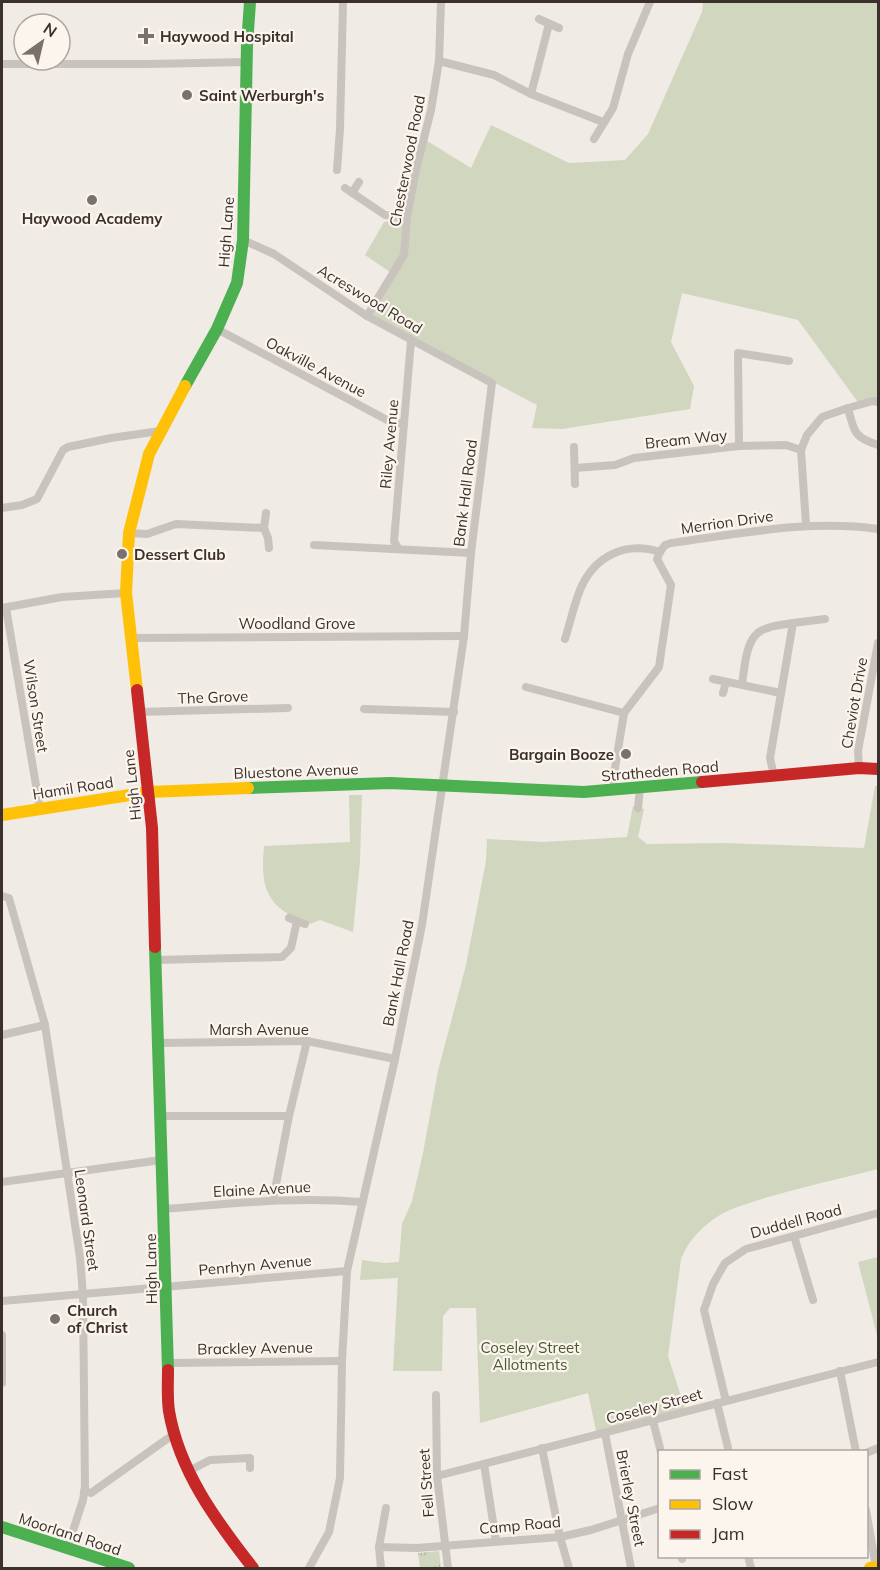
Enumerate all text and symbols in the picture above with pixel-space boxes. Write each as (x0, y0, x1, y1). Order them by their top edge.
north arrow (12, 12, 72, 72)
text: N (40, 18, 61, 41)
marker: Haywood Hospital (137, 27, 155, 45)
place label: Haywood Hospital (160, 27, 294, 46)
place label: Saint Werburgh's (199, 86, 324, 105)
marker: Saint Werburgh's (180, 88, 194, 102)
street label: Chesterwood Road (385, 94, 429, 228)
marker: Haywood Academy (85, 193, 99, 207)
street label: High Lane (214, 196, 238, 268)
place label: Haywood Academy (22, 209, 163, 228)
street label: Acreswood Road (314, 260, 426, 338)
street label: Oakville Avenue (263, 333, 369, 401)
street label: Riley Avenue (376, 398, 402, 490)
street label: Bream Way (644, 425, 728, 453)
street label: Bank Hall Road (449, 438, 481, 548)
street label: Merrion Drive (680, 506, 774, 538)
place label: Dessert Club (134, 545, 225, 564)
marker: Dessert Club (115, 547, 129, 561)
street label: Woodland Grove (239, 614, 356, 633)
street label: Cheviot Drive (837, 656, 871, 750)
street label: Wilson Street (19, 658, 53, 754)
street label: The Grove (177, 686, 249, 708)
place label: Bargain Booze (509, 745, 614, 764)
marker: Bargain Booze (619, 747, 633, 761)
street label: High Lane (119, 749, 145, 821)
street label: Stratheden Road (601, 756, 719, 786)
street label: Bluestone Avenue (233, 759, 359, 783)
street label: Hamil Road (31, 772, 115, 804)
street label: Bank Hall Road (378, 918, 418, 1028)
street label: Marsh Avenue (209, 1020, 309, 1039)
street label: Leonard Street (70, 1168, 104, 1272)
street label: Elaine Avenue (213, 1177, 311, 1201)
street label: Duddell Road (748, 1200, 844, 1242)
street label: High Lane (141, 1233, 161, 1305)
street label: Penrhyn Avenue (198, 1251, 312, 1279)
place label: Church of Christ (67, 1301, 128, 1337)
marker: Church of Christ (48, 1312, 62, 1326)
street label: Brackley Avenue (197, 1337, 313, 1359)
park label: Coseley Street Allotments (481, 1338, 579, 1374)
street label: Coseley Street (604, 1384, 704, 1428)
street label: Fell Street (414, 1448, 438, 1518)
street label: Brierley Street (612, 1448, 650, 1548)
legend (658, 1450, 868, 1558)
text: Fast (712, 1462, 748, 1485)
text: Slow (712, 1492, 754, 1515)
street label: Moorland Road (16, 1509, 124, 1559)
street label: Camp Road (478, 1512, 562, 1538)
text: Jam (712, 1522, 745, 1545)

